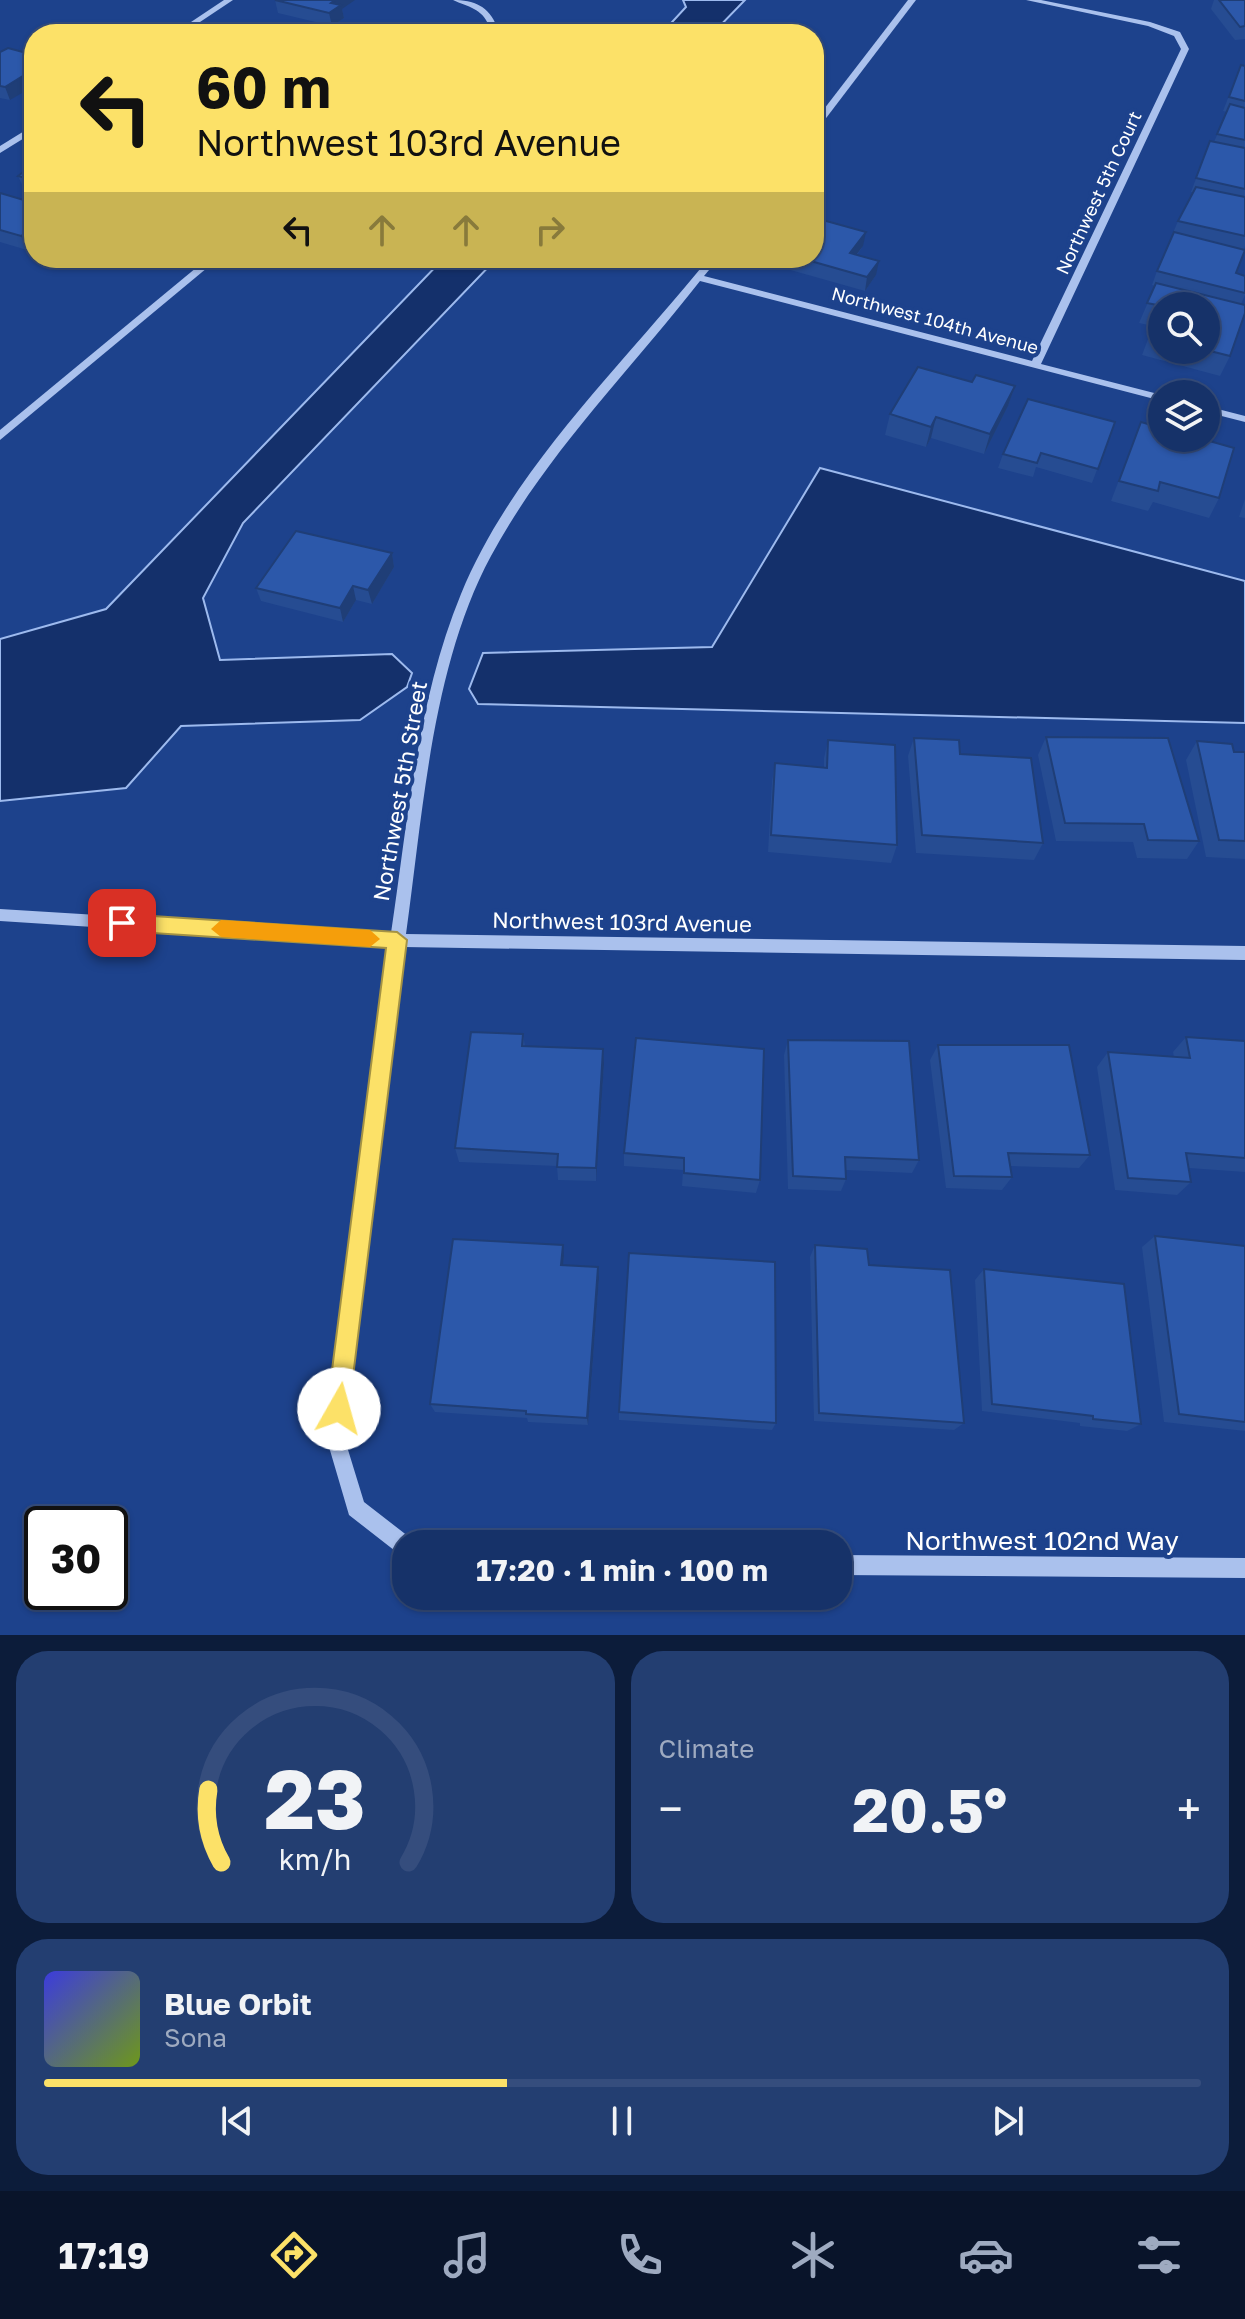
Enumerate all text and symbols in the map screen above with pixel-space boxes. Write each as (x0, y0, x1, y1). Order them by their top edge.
text: 60 m (196, 53, 331, 120)
icon: left (64, 56, 168, 160)
street label: Northwest 5th Court (1051, 107, 1146, 278)
text: Northwest 103rd Avenue (196, 121, 621, 164)
icon: left (276, 208, 320, 252)
icon: ahead (360, 208, 404, 252)
icon: ahead (444, 208, 488, 252)
icon: right (528, 208, 572, 252)
street label: Northwest 104th Avenue (829, 282, 1041, 358)
map controls (1148, 292, 1220, 452)
button: search (1148, 292, 1220, 364)
button: layers (1148, 380, 1220, 452)
street label: Northwest 5th Street (367, 679, 432, 903)
pin (88, 889, 156, 957)
icon: arrive (100, 901, 144, 945)
street label: Northwest 103rd Avenue (492, 906, 752, 937)
position arrow (297, 1367, 381, 1451)
speed limit sign: 30 (24, 1506, 128, 1610)
street label: Northwest 102nd Way (905, 1525, 1179, 1556)
text: 17:20 · 1 min · 100 m (476, 1552, 768, 1588)
text: Climate (659, 1733, 754, 1764)
text: 23 (265, 1747, 366, 1847)
text: 20.5° (852, 1773, 1007, 1845)
text: − (659, 1782, 683, 1835)
text: + (1177, 1782, 1201, 1835)
text: km/h (279, 1842, 352, 1876)
text: Blue Orbit (164, 1986, 312, 2022)
text: Sona (164, 2022, 227, 2053)
icon: previous (215, 2099, 259, 2143)
icon: pause (600, 2099, 644, 2143)
icon: next (986, 2099, 1030, 2143)
icon: directions (266, 2227, 322, 2283)
icon: music (439, 2227, 495, 2283)
icon: phone (612, 2227, 668, 2283)
icon: climate (785, 2227, 841, 2283)
icon: car (958, 2227, 1014, 2283)
icon: filters (1131, 2227, 1187, 2283)
text: 17:19 (58, 2234, 150, 2277)

